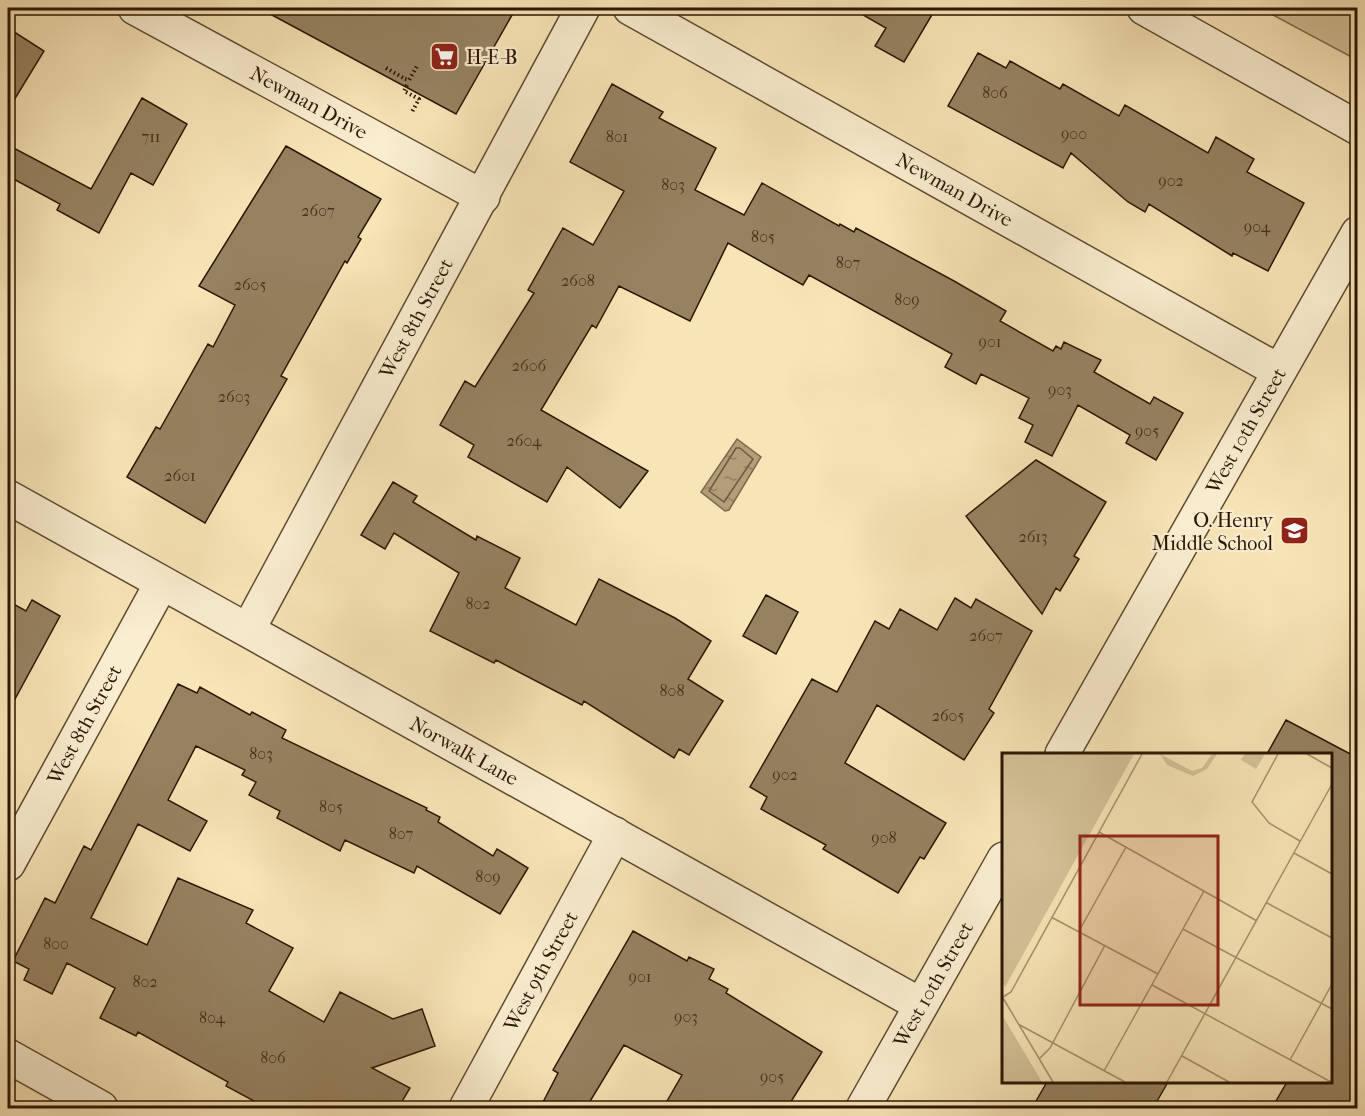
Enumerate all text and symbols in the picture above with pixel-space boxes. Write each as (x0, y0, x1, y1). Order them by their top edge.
supermarket icon: H-E-B (429, 41, 461, 73)
place label: H-E-B (466, 46, 517, 69)
street label: Newman Drive (246, 61, 372, 144)
house number: 806 (982, 83, 1008, 102)
house number: 900 (1061, 124, 1087, 143)
house number: 711 (141, 127, 161, 146)
house number: 801 (606, 127, 628, 146)
street label: Newman Drive (892, 148, 1017, 231)
house number: 902 (1158, 171, 1184, 190)
house number: 803 (661, 175, 685, 194)
house number: 2607 (301, 201, 335, 220)
house number: 904 (1244, 217, 1271, 236)
house number: 805 (751, 227, 775, 246)
house number: 807 (836, 253, 861, 272)
street label: West 8th Street (374, 254, 457, 383)
house number: 2608 (561, 271, 595, 290)
house number: 2605 (234, 275, 266, 294)
house number: 809 (894, 290, 920, 309)
house number: 901 (979, 332, 1001, 351)
house number: 2606 (512, 356, 547, 375)
street label: West 10th Street (1201, 364, 1290, 498)
house number: 903 (1048, 380, 1072, 399)
house number: 2603 (218, 387, 250, 406)
house number: 905 (1135, 421, 1159, 440)
house number: 2604 (507, 431, 542, 450)
house number: 2601 (164, 466, 196, 485)
place label: O. Henry Middle School (1152, 509, 1274, 555)
school or university icon: O. Henry Middle School (1278, 515, 1310, 547)
house number: 2613 (1018, 527, 1048, 546)
house number: 802 (465, 594, 491, 613)
house number: 2607 (969, 626, 1003, 645)
street label: West 8th Street (42, 661, 126, 789)
house number: 808 (660, 681, 684, 700)
house number: 2605 (932, 706, 964, 725)
street label: Norwalk Lane (406, 711, 522, 790)
house number: 803 (249, 744, 273, 763)
inset map (1002, 753, 1332, 1083)
house number: 902 (772, 765, 798, 784)
house number: 805 (319, 797, 343, 816)
house number: 807 (389, 824, 414, 843)
house number: 908 (871, 828, 897, 847)
house number: 809 (475, 867, 501, 886)
street label: West 9th Street (498, 907, 582, 1036)
street label: West 10th Street (888, 918, 978, 1052)
house number: 800 (43, 934, 69, 953)
house number: 901 (629, 967, 651, 986)
house number: 802 (132, 972, 158, 991)
house number: 903 (674, 1007, 698, 1026)
house number: 804 (199, 1008, 226, 1027)
house number: 806 (260, 1048, 286, 1067)
house number: 905 (760, 1067, 784, 1086)

